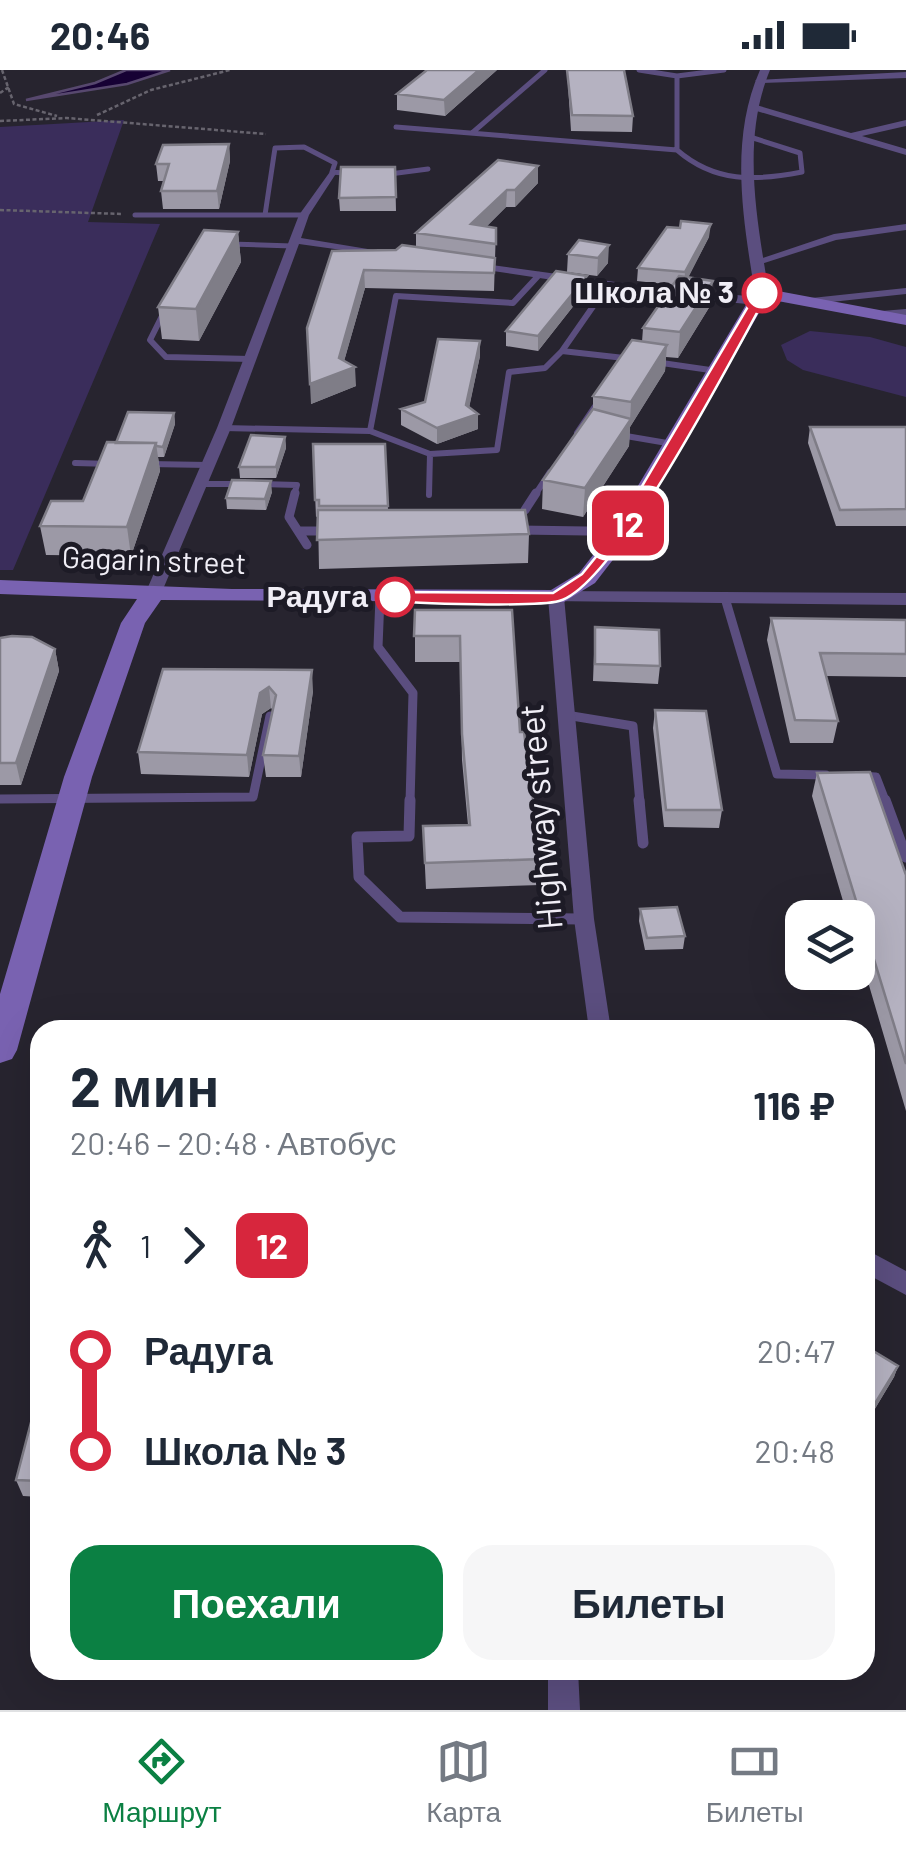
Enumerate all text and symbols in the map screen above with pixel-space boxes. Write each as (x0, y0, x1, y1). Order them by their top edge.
text: 20:46 (50, 12, 150, 58)
place label: Школа № 3 (574, 273, 734, 309)
marker: Школа № 3 (743, 274, 781, 312)
line badge: 12 (583, 490, 673, 556)
text: 12 (612, 502, 644, 544)
street label: Gagarin street (61, 538, 247, 580)
place label: Радуга (266, 577, 368, 613)
marker: Радуга (376, 578, 414, 616)
street label: Highway street (508, 702, 570, 932)
map controls (785, 900, 875, 990)
button: layers (785, 900, 875, 990)
text: 2 мин (70, 1052, 220, 1118)
text: 116 ₽ (753, 1082, 835, 1128)
text: 20:46 – 20:48 · Автобус (70, 1123, 396, 1161)
icon: walk (70, 1218, 125, 1273)
icon: forward (166, 1218, 221, 1273)
text: 12 (256, 1224, 288, 1266)
text: 1 (140, 1226, 151, 1264)
text: Радуга (144, 1327, 273, 1373)
text: 20:47 (757, 1331, 835, 1369)
text: Школа № 3 (144, 1427, 346, 1473)
text: 20:48 (755, 1431, 835, 1469)
button: Поехали (70, 1545, 443, 1660)
button: Билеты (463, 1545, 835, 1660)
tab: Маршрут (102, 1734, 222, 1829)
tab: Карта (426, 1734, 501, 1829)
tab: Билеты (706, 1734, 804, 1829)

